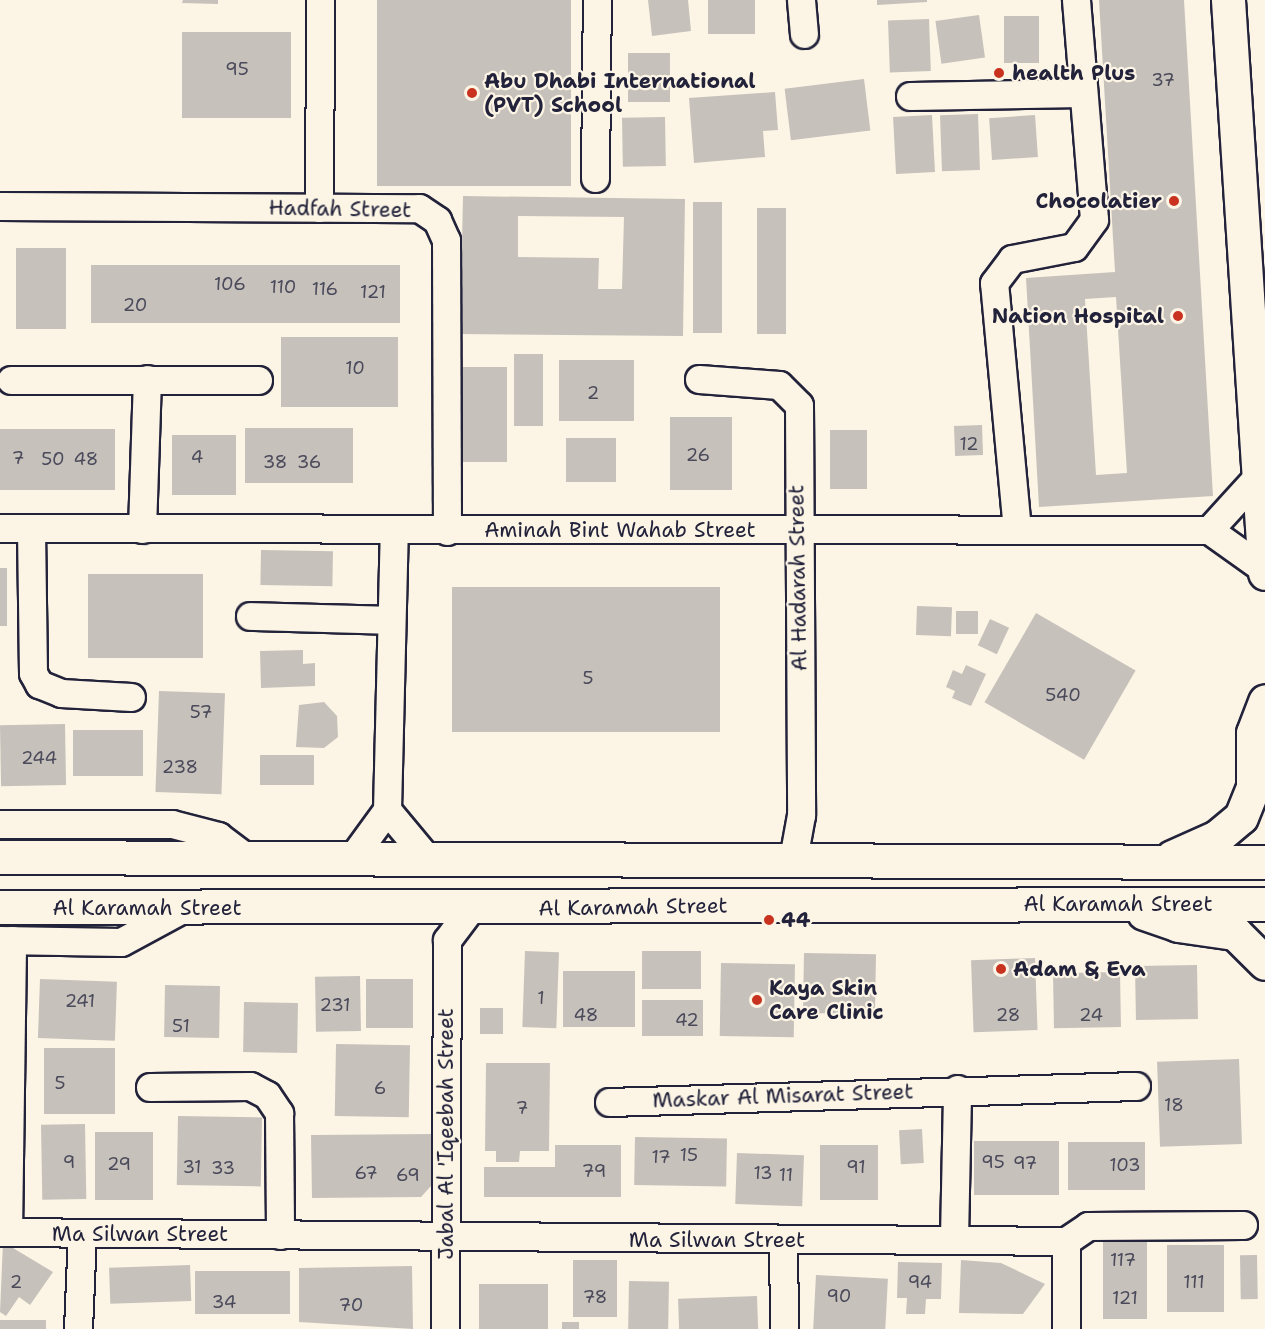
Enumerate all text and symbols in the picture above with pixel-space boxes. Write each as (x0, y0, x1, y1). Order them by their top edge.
house number: 95 (225, 58, 249, 80)
place label: health Plus (1012, 60, 1135, 86)
marker: health Plus (990, 64, 1008, 82)
place label: Abu Dhabi International (PVT) School (484, 68, 756, 118)
house number: 37 (1151, 69, 1175, 91)
marker: Abu Dhabi International (PVT) School (465, 86, 479, 100)
place label: Chocolatier (1036, 188, 1162, 214)
marker: Chocolatier (1167, 194, 1181, 208)
street label: Hadfah Street (268, 195, 412, 223)
house number: 106 (214, 273, 246, 295)
house number: 110 (270, 276, 296, 298)
house number: 116 (312, 278, 338, 300)
house number: 121 (360, 281, 386, 303)
house number: 20 (123, 294, 147, 316)
place label: Nation Hospital (992, 303, 1164, 329)
marker: Nation Hospital (1169, 307, 1187, 325)
house number: 10 (345, 357, 365, 379)
house number: 2 (587, 382, 599, 404)
house number: 12 (959, 433, 979, 455)
house number: 26 (686, 444, 710, 466)
house number: 4 (191, 446, 203, 468)
house number: 7 (12, 447, 24, 469)
house number: 50 (41, 448, 65, 470)
house number: 48 (74, 448, 98, 470)
house number: 38 (263, 451, 287, 473)
house number: 36 (297, 451, 321, 473)
street label: Al Hadarah Street (784, 485, 812, 671)
street label: Aminah Bint Wahab Street (484, 517, 756, 543)
house number: 5 (582, 667, 594, 689)
house number: 540 (1045, 684, 1081, 706)
house number: 57 (190, 701, 212, 723)
house number: 244 (21, 747, 57, 769)
house number: 238 (162, 756, 198, 778)
street label: Al Karamah Street (1023, 891, 1213, 917)
street label: Al Karamah Street (538, 893, 728, 921)
street label: Al Karamah Street (52, 895, 242, 921)
place label: 44 (781, 907, 810, 933)
marker: 44 (762, 913, 776, 927)
place label: Adam & Eva (1013, 956, 1146, 982)
marker: Adam & Eva (994, 962, 1008, 976)
place label: Kaya Skin Care Clinic (769, 975, 884, 1025)
house number: 1 (537, 987, 545, 1009)
house number: 241 (65, 990, 95, 1012)
marker: Kaya Skin Care Clinic (750, 993, 764, 1007)
house number: 231 (320, 994, 350, 1016)
house number: 48 (574, 1004, 598, 1026)
house number: 28 (996, 1004, 1020, 1026)
house number: 24 (1079, 1004, 1103, 1026)
street label: Jabal Al 'Iqeebah Street (433, 1008, 459, 1260)
house number: 42 (675, 1009, 699, 1031)
house number: 51 (172, 1015, 190, 1037)
house number: 5 (54, 1072, 66, 1094)
house number: 6 (374, 1077, 386, 1099)
street label: Maskar Al Misarat Street (652, 1079, 914, 1113)
house number: 18 (1164, 1094, 1184, 1116)
house number: 7 (516, 1097, 528, 1119)
house number: 15 (680, 1144, 698, 1166)
house number: 17 (651, 1146, 671, 1168)
house number: 9 (63, 1151, 75, 1173)
house number: 95 (981, 1151, 1005, 1173)
house number: 97 (1013, 1152, 1037, 1174)
house number: 29 (107, 1153, 131, 1175)
house number: 103 (1109, 1154, 1141, 1176)
house number: 31 (182, 1156, 202, 1178)
house number: 91 (846, 1156, 866, 1178)
house number: 33 (211, 1157, 235, 1179)
house number: 79 (582, 1160, 606, 1182)
house number: 67 (354, 1162, 378, 1184)
house number: 13 (753, 1162, 773, 1184)
house number: 69 (396, 1164, 420, 1186)
house number: 11 (779, 1164, 793, 1186)
street label: Ma Silwan Street (52, 1221, 228, 1247)
street label: Ma Silwan Street (629, 1227, 805, 1253)
house number: 117 (1110, 1249, 1136, 1271)
house number: 2 (10, 1271, 22, 1293)
house number: 94 (908, 1271, 932, 1293)
house number: 111 (1183, 1271, 1205, 1293)
house number: 90 (827, 1285, 851, 1307)
house number: 78 (583, 1286, 607, 1308)
house number: 121 (1112, 1287, 1138, 1309)
house number: 34 (212, 1291, 236, 1313)
house number: 70 (339, 1294, 363, 1316)

